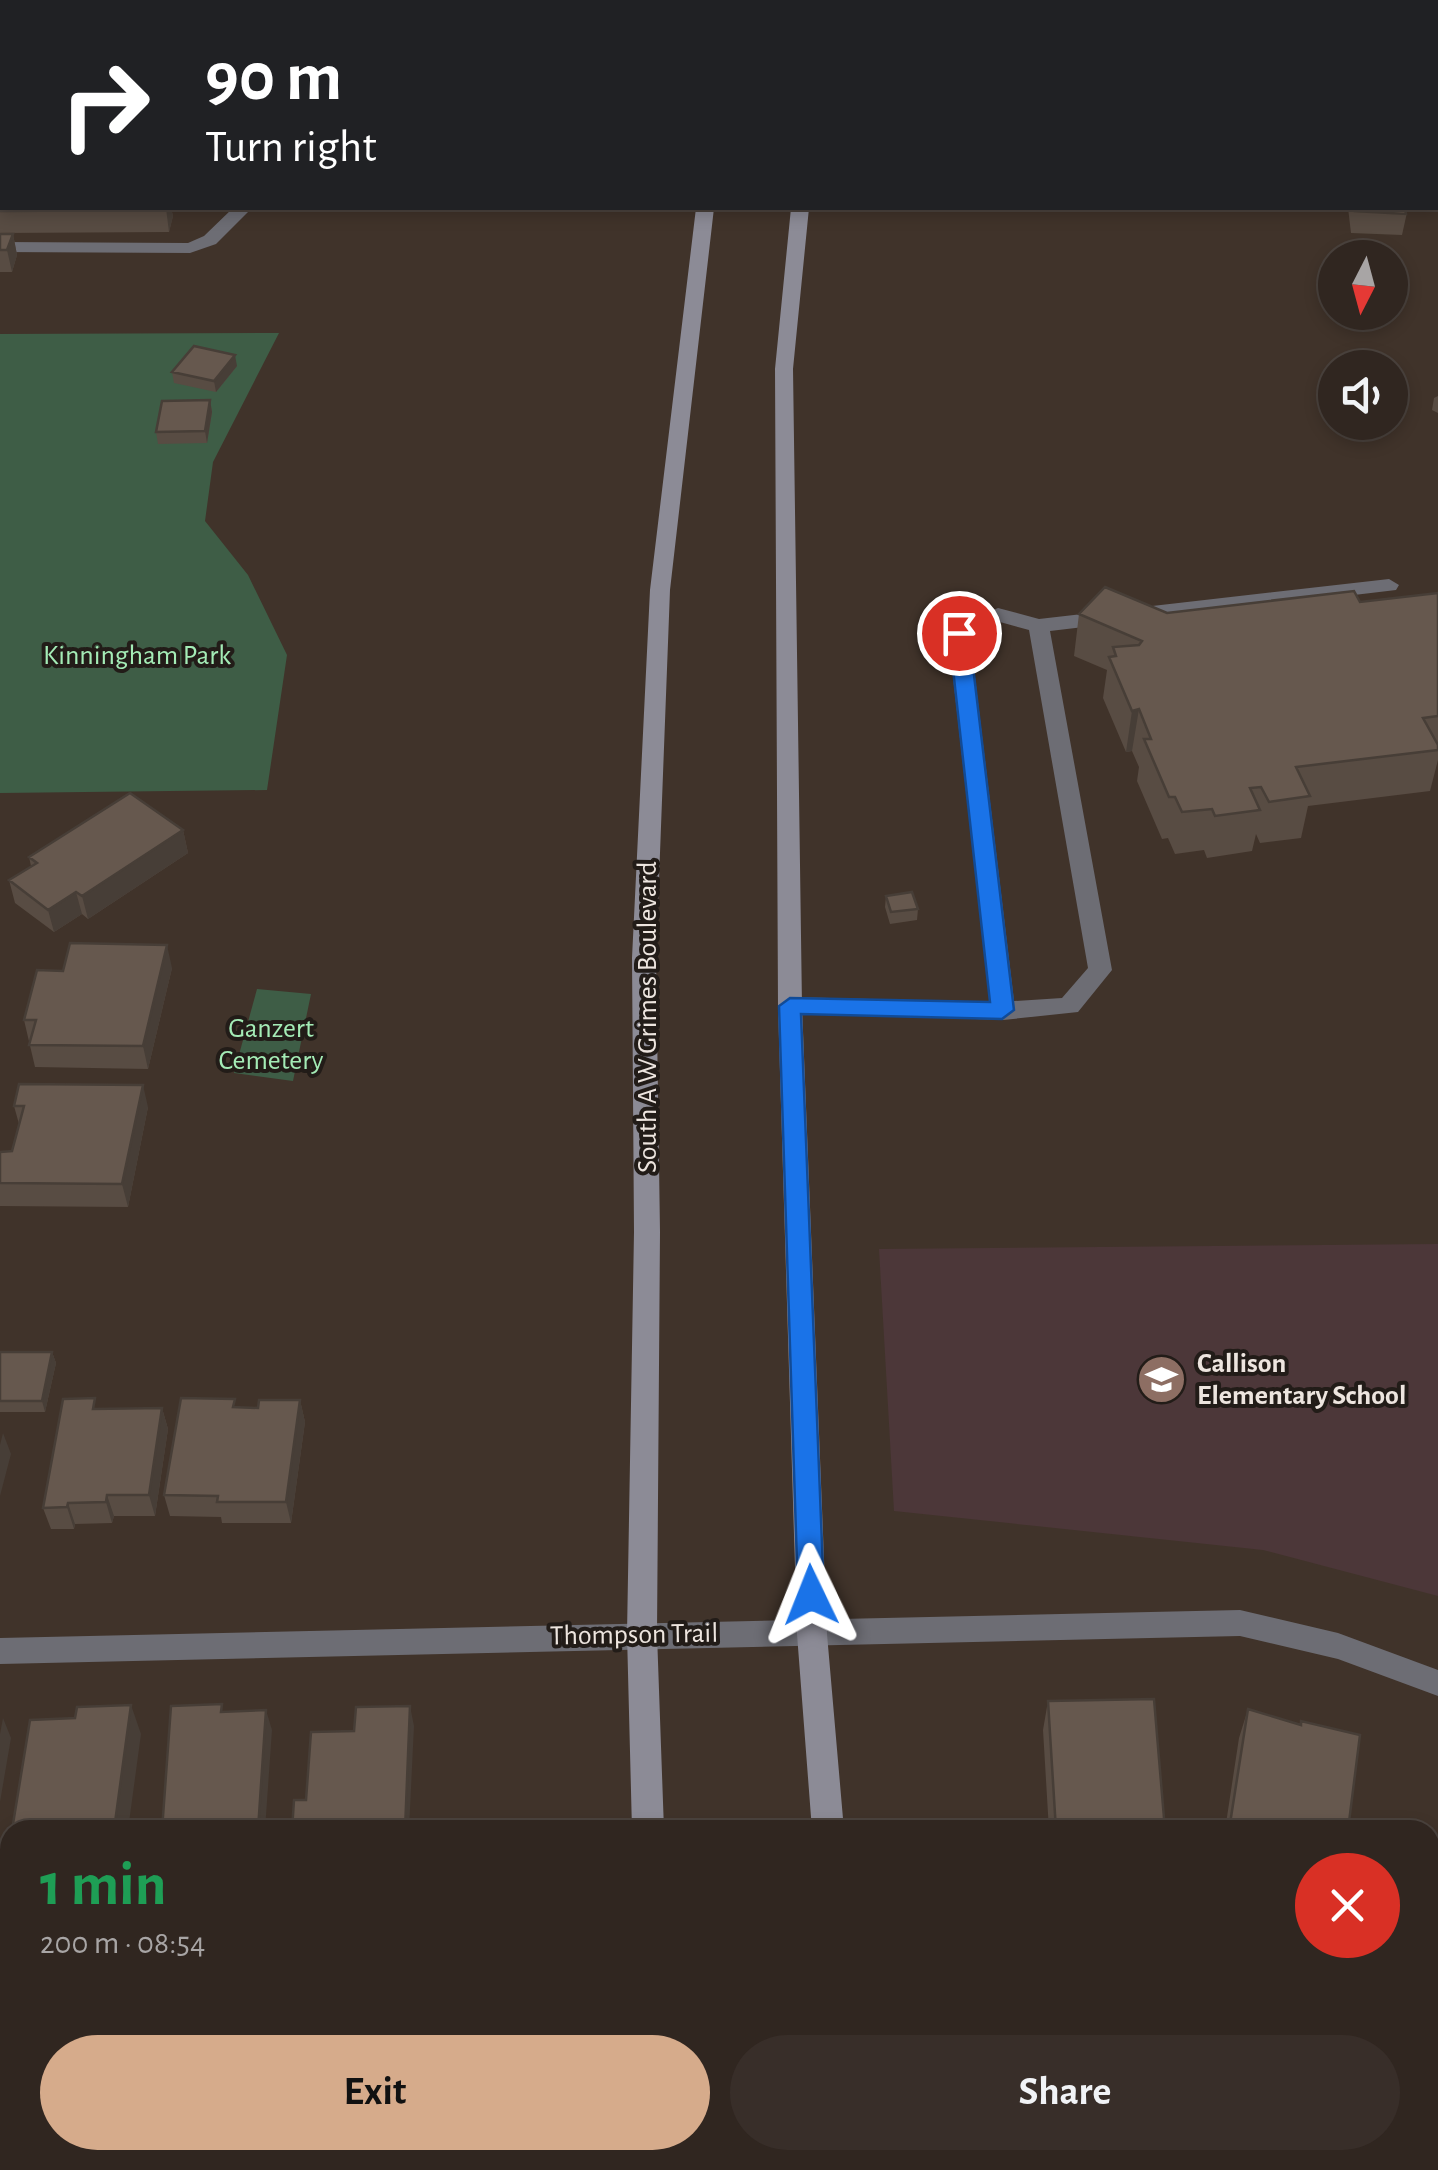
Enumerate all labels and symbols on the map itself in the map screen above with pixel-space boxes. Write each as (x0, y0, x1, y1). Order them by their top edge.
north arrow (1318, 240, 1408, 330)
pin (917, 591, 1002, 676)
park label: Kinningham Park (43, 642, 231, 670)
street label: South A W Grimes Boulevard (634, 861, 662, 1173)
park label: Ganzert Cemetery (218, 1015, 324, 1075)
place label: Callison Elementary School (1197, 1350, 1406, 1410)
school or university icon: Callison Elementary School (1136, 1354, 1188, 1406)
position arrow (759, 1543, 863, 1647)
street label: Thompson Trail (550, 1620, 718, 1650)

